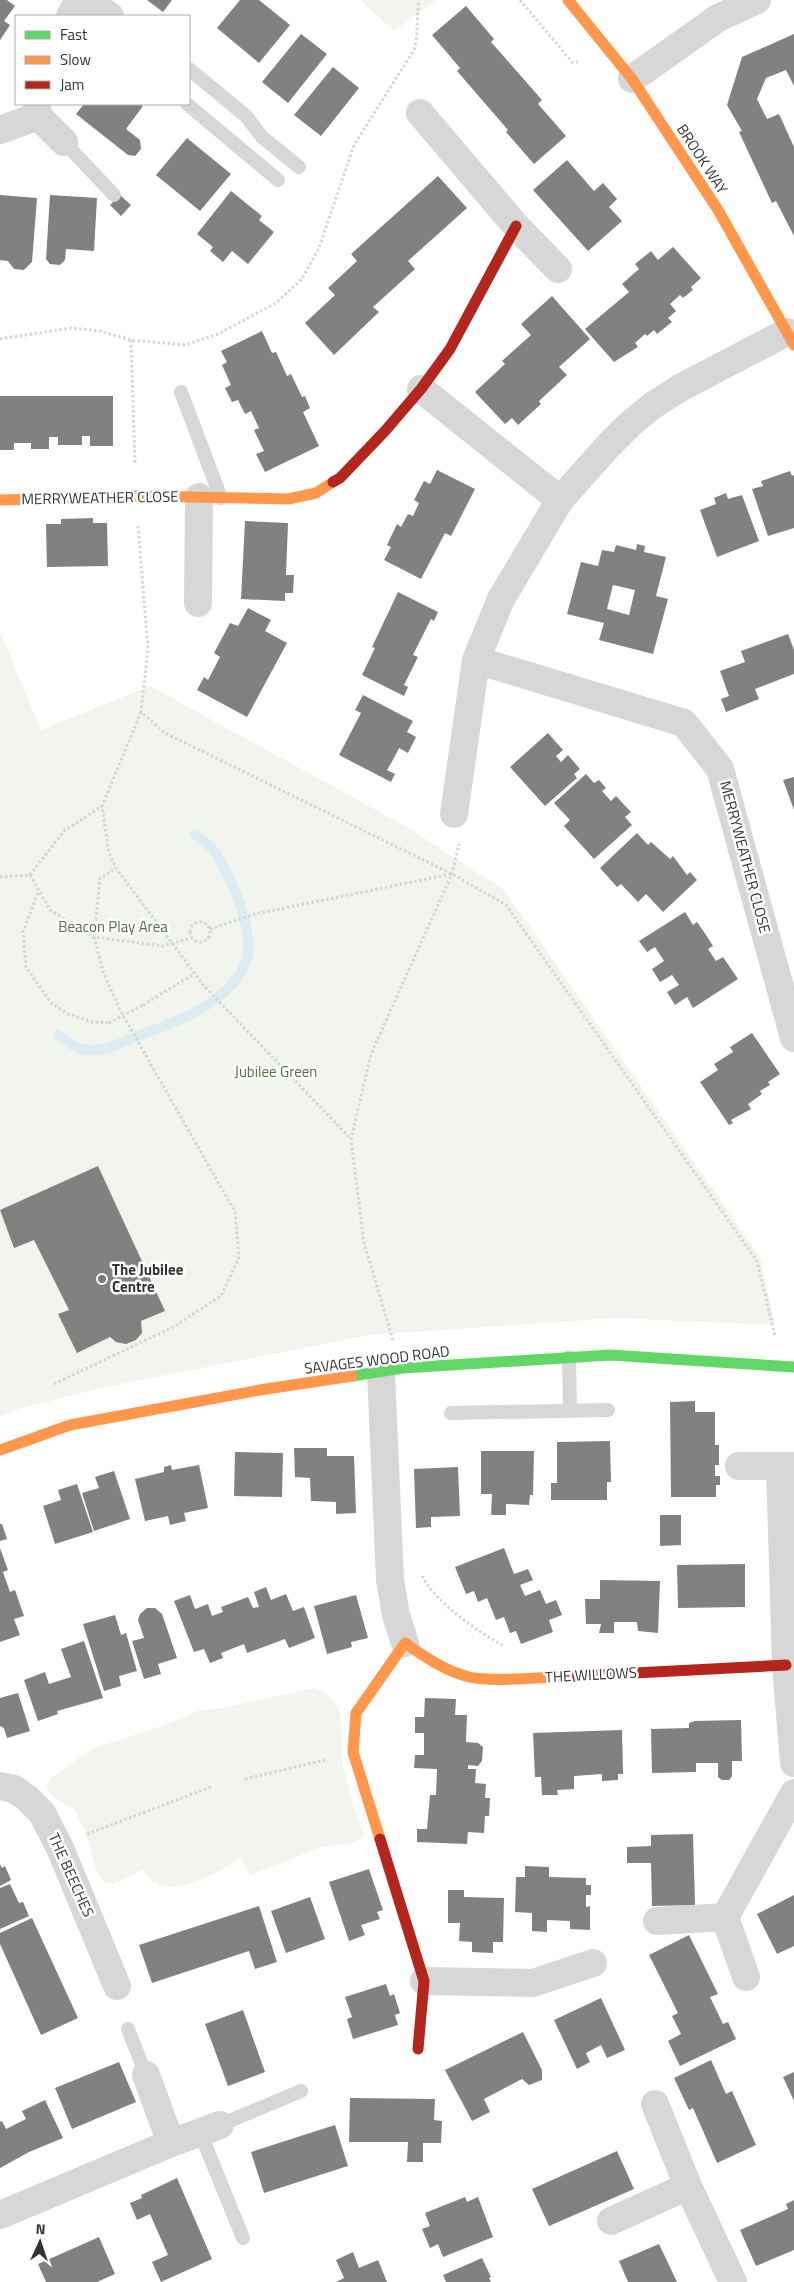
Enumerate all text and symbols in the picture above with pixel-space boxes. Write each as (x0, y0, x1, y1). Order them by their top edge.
legend (15, 15, 190, 105)
text: Fast (60, 23, 88, 46)
text: Slow (60, 48, 91, 71)
text: Jam (60, 73, 84, 96)
street label: BROOK WAY (671, 119, 734, 198)
street label: MERRYWEATHER CLOSE (21, 485, 179, 510)
street label: MERRYWEATHER CLOSE (714, 778, 777, 936)
park label: Beacon Play Area (58, 915, 168, 938)
park label: Jubilee Green (235, 1060, 317, 1083)
place label: The Jubilee Centre (112, 1258, 184, 1298)
marker: The Jubilee Centre (96, 1273, 108, 1285)
street label: SAVAGES WOOD ROAD (303, 1339, 451, 1380)
street label: THE WILLOWS (544, 1661, 637, 1688)
street label: THE BEECHES (43, 1829, 100, 1921)
north arrow (15, 2217, 65, 2267)
text: N (35, 2218, 46, 2239)

